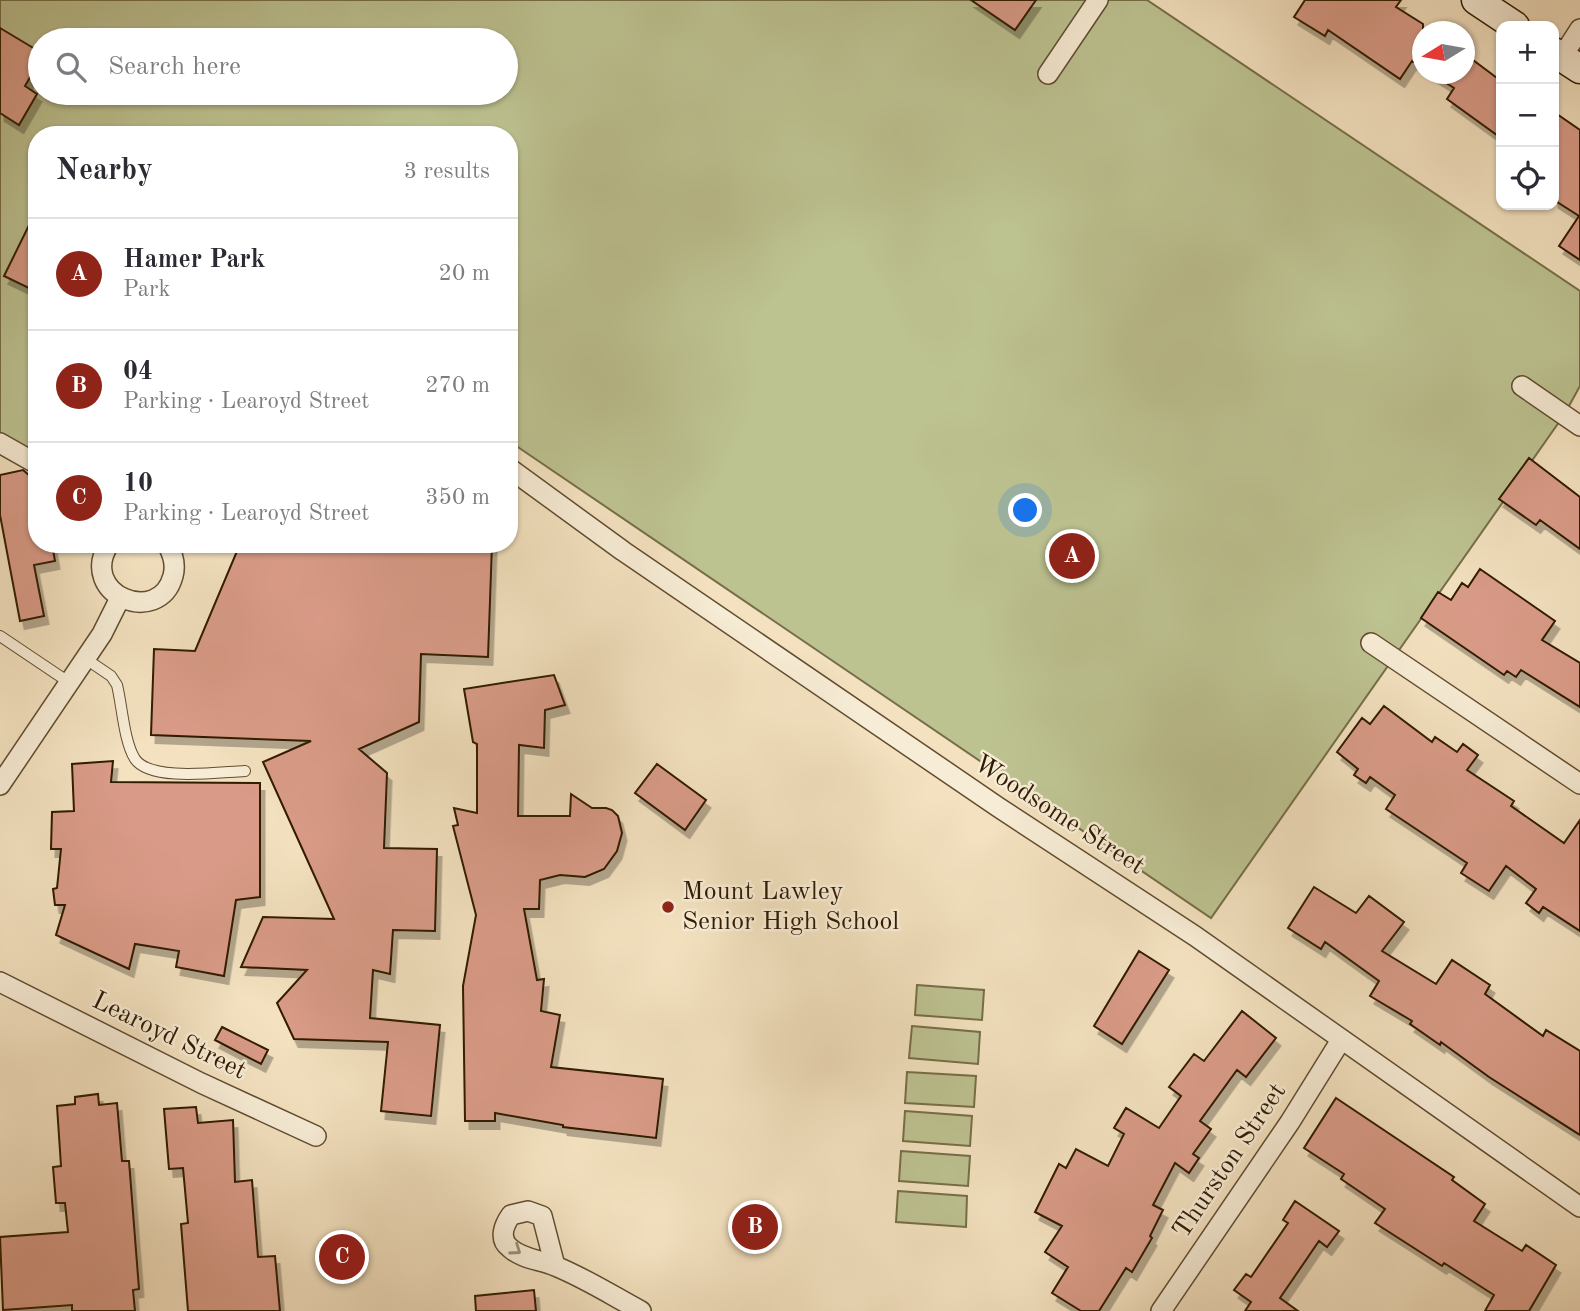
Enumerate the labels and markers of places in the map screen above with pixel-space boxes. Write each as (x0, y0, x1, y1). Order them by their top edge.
pin: A (1049, 530, 1095, 582)
place label: Mount Lawley Senior High School (682, 879, 899, 935)
marker: Mount Lawley Senior High School (660, 899, 676, 915)
pin: B (732, 1201, 778, 1253)
pin: C (319, 1231, 365, 1283)

